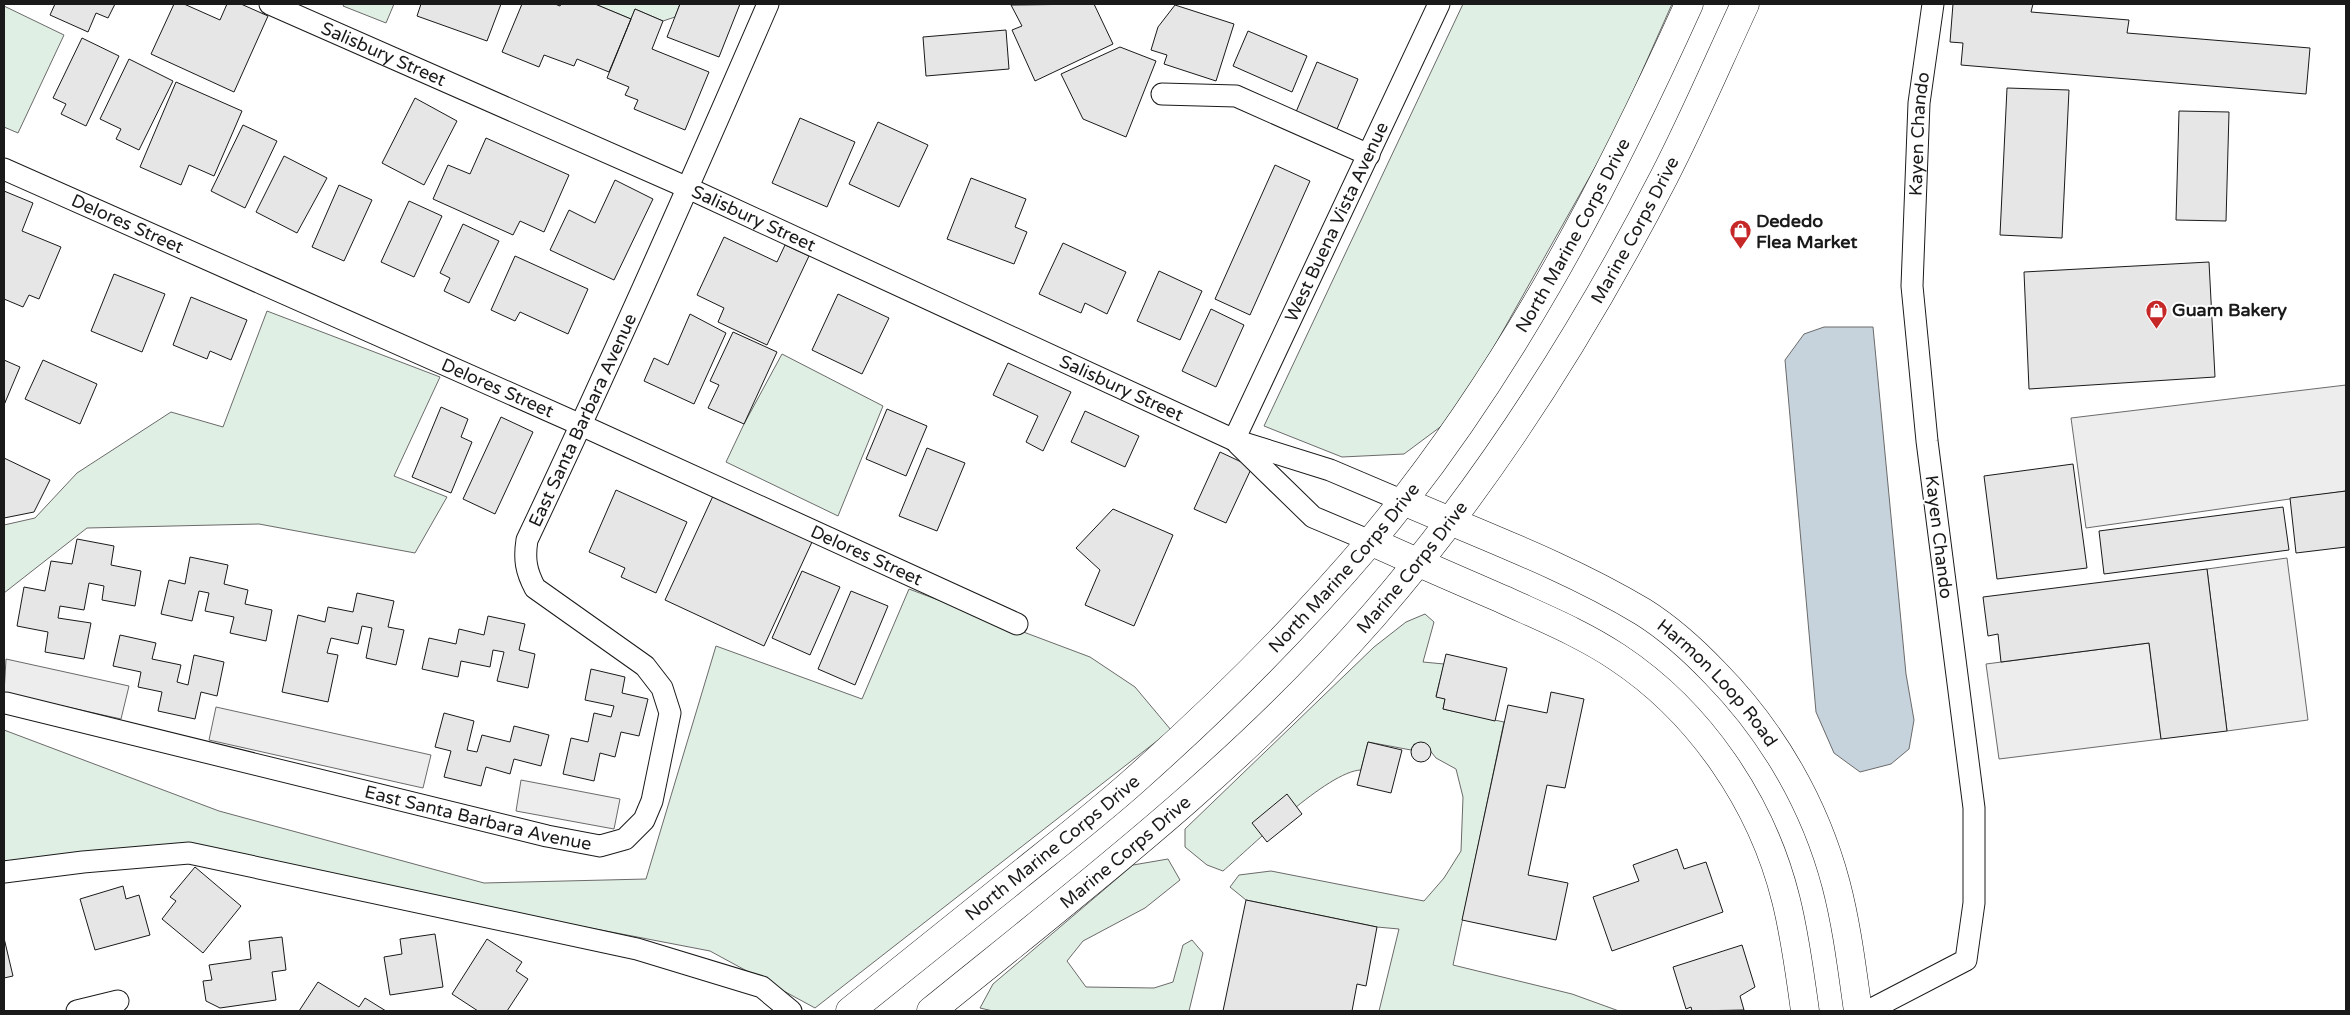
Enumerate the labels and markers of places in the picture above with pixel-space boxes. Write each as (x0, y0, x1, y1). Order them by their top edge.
place label: Dededo Flea Market (1756, 210, 1858, 253)
shop icon: Dededo Flea Market (1728, 219, 1752, 250)
shop icon: Guam Bakery (2144, 298, 2168, 329)
place label: Guam Bakery (2172, 299, 2287, 321)

